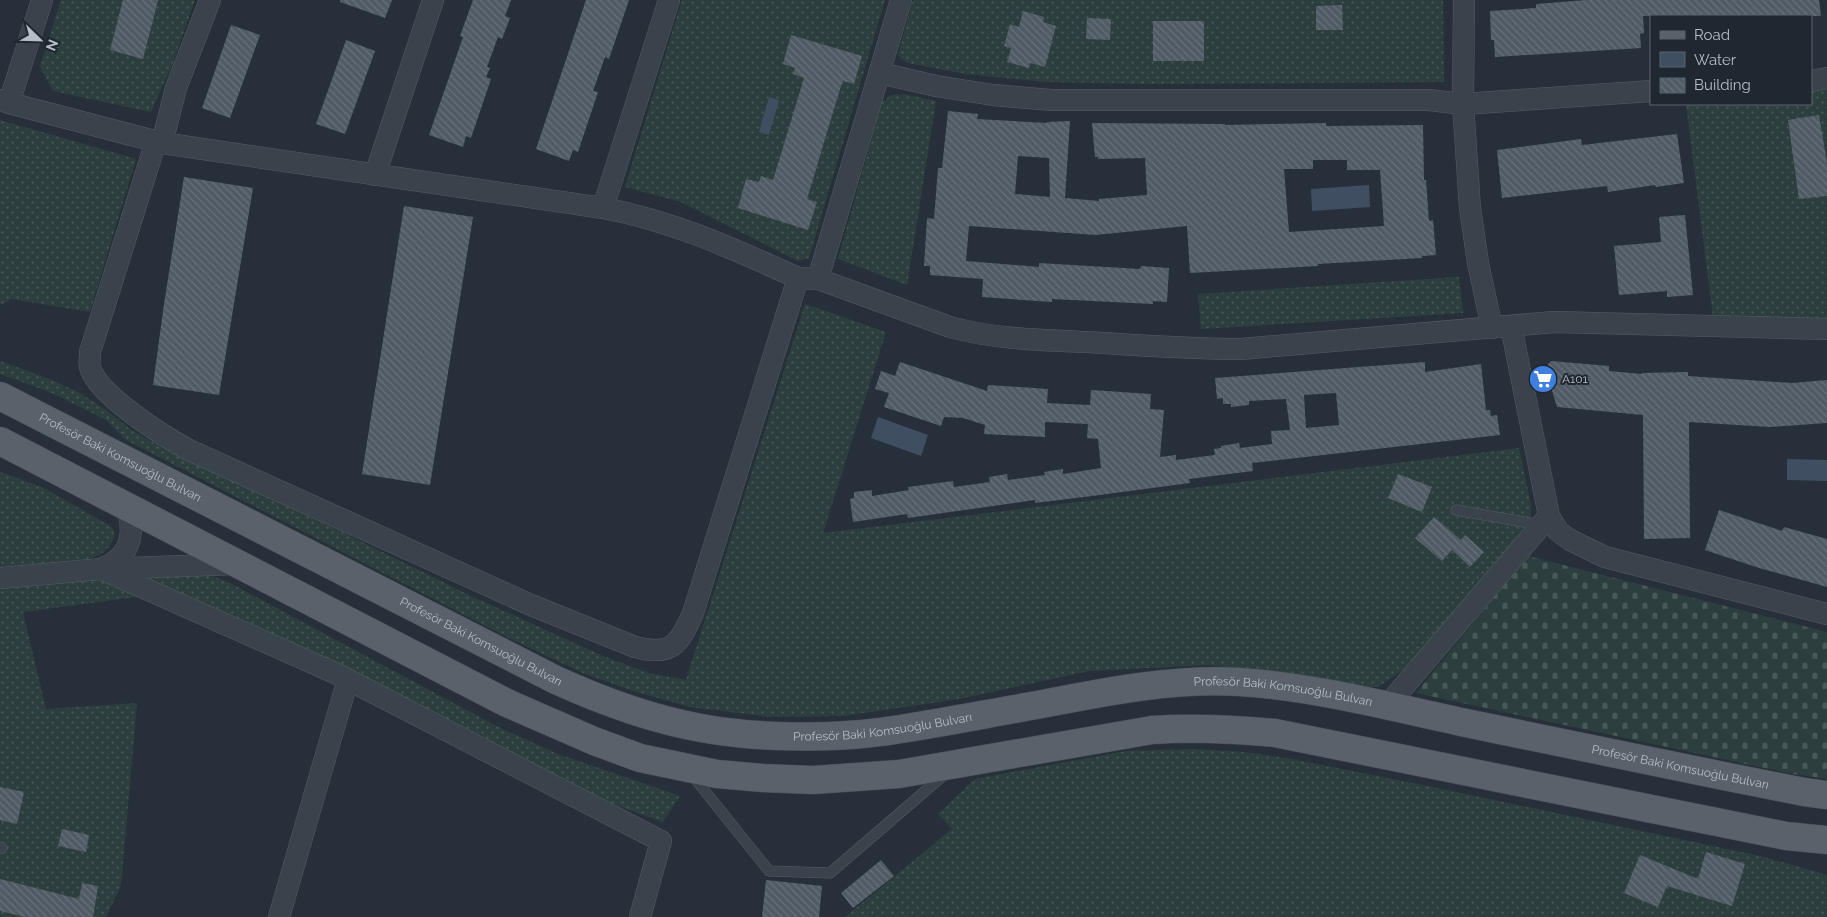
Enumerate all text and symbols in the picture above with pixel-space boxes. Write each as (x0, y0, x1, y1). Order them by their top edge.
north arrow (15, 15, 65, 65)
legend (1650, 15, 1812, 105)
text: Road (1694, 26, 1730, 44)
text: N (43, 37, 61, 53)
text: Water (1694, 51, 1737, 69)
text: Building (1694, 76, 1751, 94)
supermarket icon: A101 (1528, 364, 1558, 394)
place label: A101 (1562, 372, 1588, 386)
street label: Profesör Baki Komsuoğlu Bulvarı (37, 410, 204, 505)
street label: Profesör Baki Komsuoğlu Bulvarı (397, 594, 564, 689)
street label: Profesör Baki Komsuoğlu Bulvarı (1193, 674, 1374, 709)
street label: Profesör Baki Komsuoğlu Bulvarı (793, 710, 973, 744)
street label: Profesör Baki Komsuoğlu Bulvarı (1590, 742, 1770, 792)

